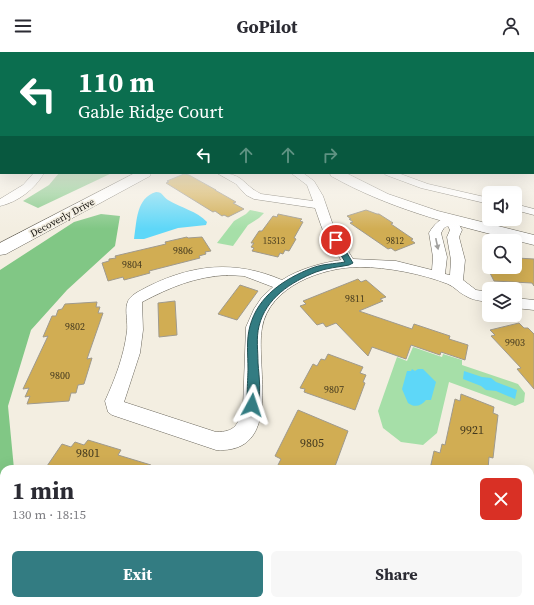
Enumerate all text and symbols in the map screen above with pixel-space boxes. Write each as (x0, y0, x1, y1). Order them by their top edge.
text: GoPilot (236, 14, 298, 39)
icon: menu (12, 15, 34, 37)
icon: person (500, 15, 522, 37)
text: 110 m (78, 63, 155, 101)
icon: left (12, 68, 64, 120)
text: Gable Ridge Court (78, 99, 223, 124)
icon: left (193, 144, 215, 166)
icon: ahead (235, 144, 257, 166)
icon: ahead (277, 144, 299, 166)
icon: right (319, 144, 341, 166)
map controls (482, 186, 522, 322)
button: sound (482, 186, 522, 226)
street label: Decoverly Drive (28, 195, 97, 240)
pin (319, 223, 353, 257)
icon: arrive (325, 229, 347, 251)
button: search (482, 234, 522, 274)
house number: 15313 (263, 235, 286, 247)
house number: 9812 (386, 235, 404, 247)
one-way arrow (434, 238, 440, 250)
house number: 9806 (173, 244, 193, 257)
house number: 9804 (122, 258, 142, 271)
button: layers (482, 282, 522, 322)
house number: 9811 (345, 292, 365, 305)
house number: 9802 (65, 320, 85, 333)
house number: 9903 (505, 336, 525, 349)
house number: 9800 (50, 369, 70, 382)
house number: 9807 (324, 383, 344, 396)
position arrow (231, 384, 273, 426)
house number: 9921 (460, 422, 484, 438)
house number: 9805 (300, 435, 324, 451)
house number: 9801 (76, 445, 100, 461)
text: 1 min (12, 474, 74, 507)
button: close (480, 478, 522, 520)
text: 130 m · 18:15 (12, 506, 86, 523)
button: Exit (12, 551, 263, 597)
button: Share (271, 551, 522, 597)

